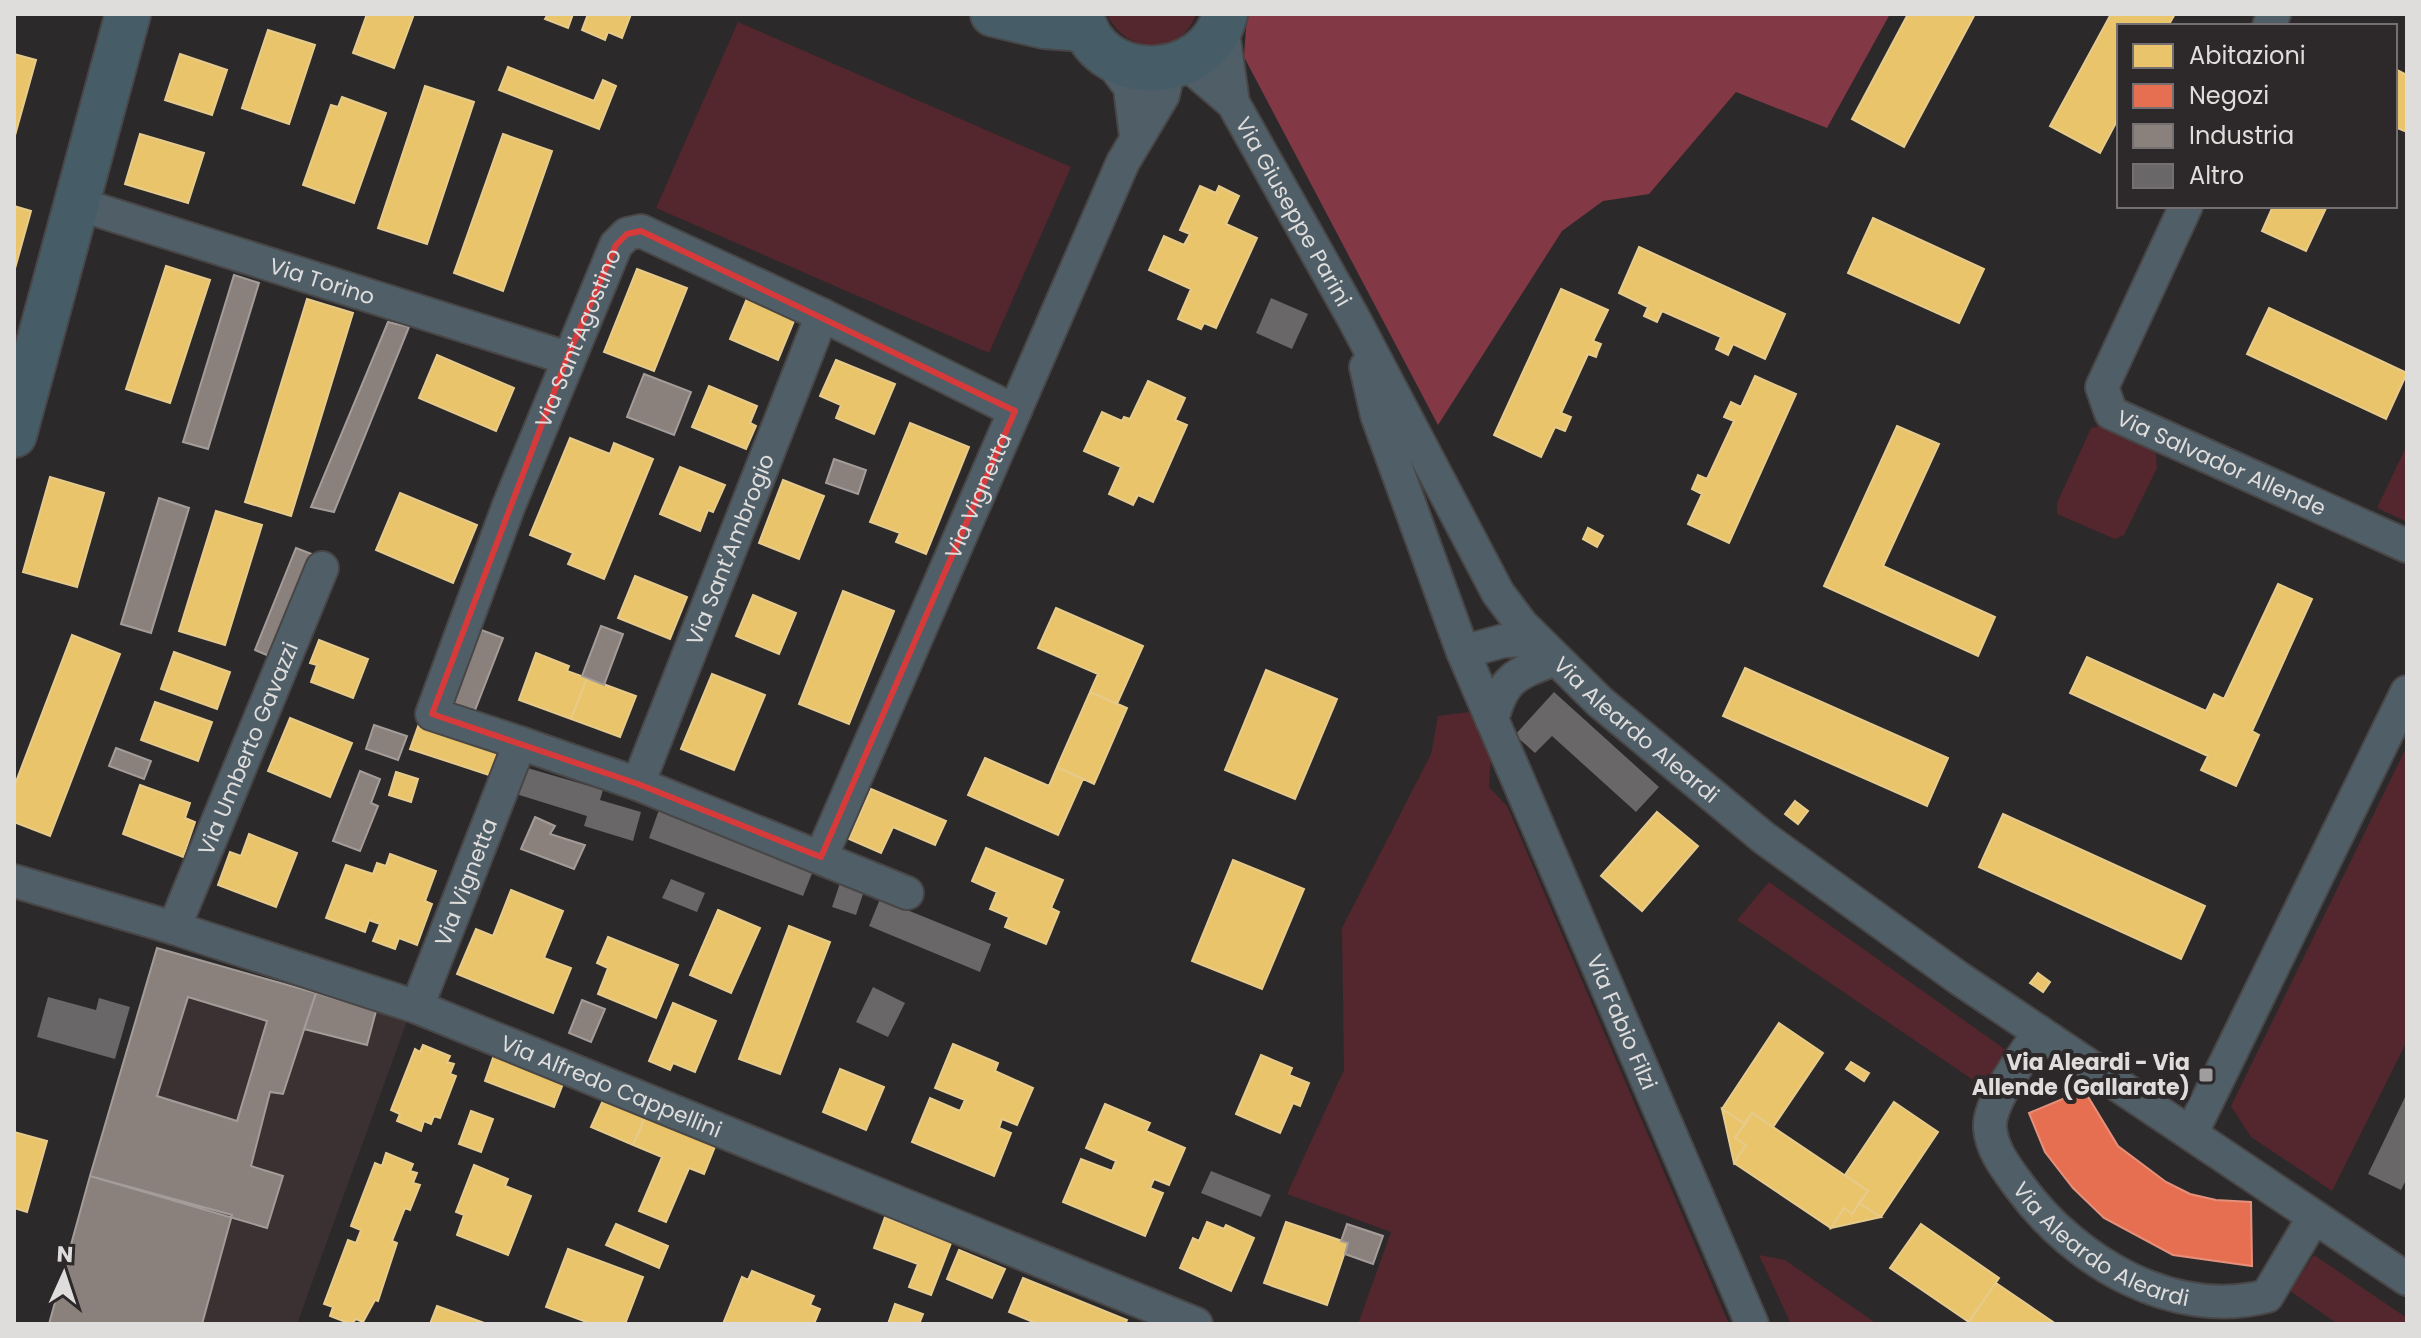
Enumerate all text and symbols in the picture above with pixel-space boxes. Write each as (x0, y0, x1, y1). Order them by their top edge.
legend (2117, 24, 2397, 208)
text: Abitazioni (2189, 39, 2306, 72)
text: Negozi (2189, 79, 2269, 112)
street label: Via Giuseppe Parini (1228, 111, 1359, 312)
text: Industria (2189, 119, 2294, 152)
text: Altro (2189, 159, 2244, 192)
street label: Via Sant'Agostino (527, 244, 628, 432)
street label: Via Torino (266, 250, 379, 312)
street label: Via Salvador Allende (2112, 402, 2331, 523)
street label: Via Vignetta (937, 428, 1019, 564)
street label: Via Sant'Ambrogio (678, 449, 782, 650)
street label: Via Umberto Gavazzi (190, 637, 305, 860)
street label: Via Aleardo Aleardi (1547, 649, 1726, 810)
street label: Via Vignetta (427, 814, 505, 951)
street label: Via Fabio Filzi (1579, 949, 1665, 1094)
street label: Via Alfredo Cappellini (496, 1027, 727, 1145)
place label: Via Aleardi - Via Allende (Gallarate) (1972, 1047, 2190, 1103)
marker: Via Aleardi - Via Allende (Gallarate) (2197, 1066, 2215, 1084)
street label: Via Aleardo Aleardi (2006, 1175, 2192, 1314)
north arrow (24, 1234, 104, 1314)
text: N (56, 1239, 74, 1270)

